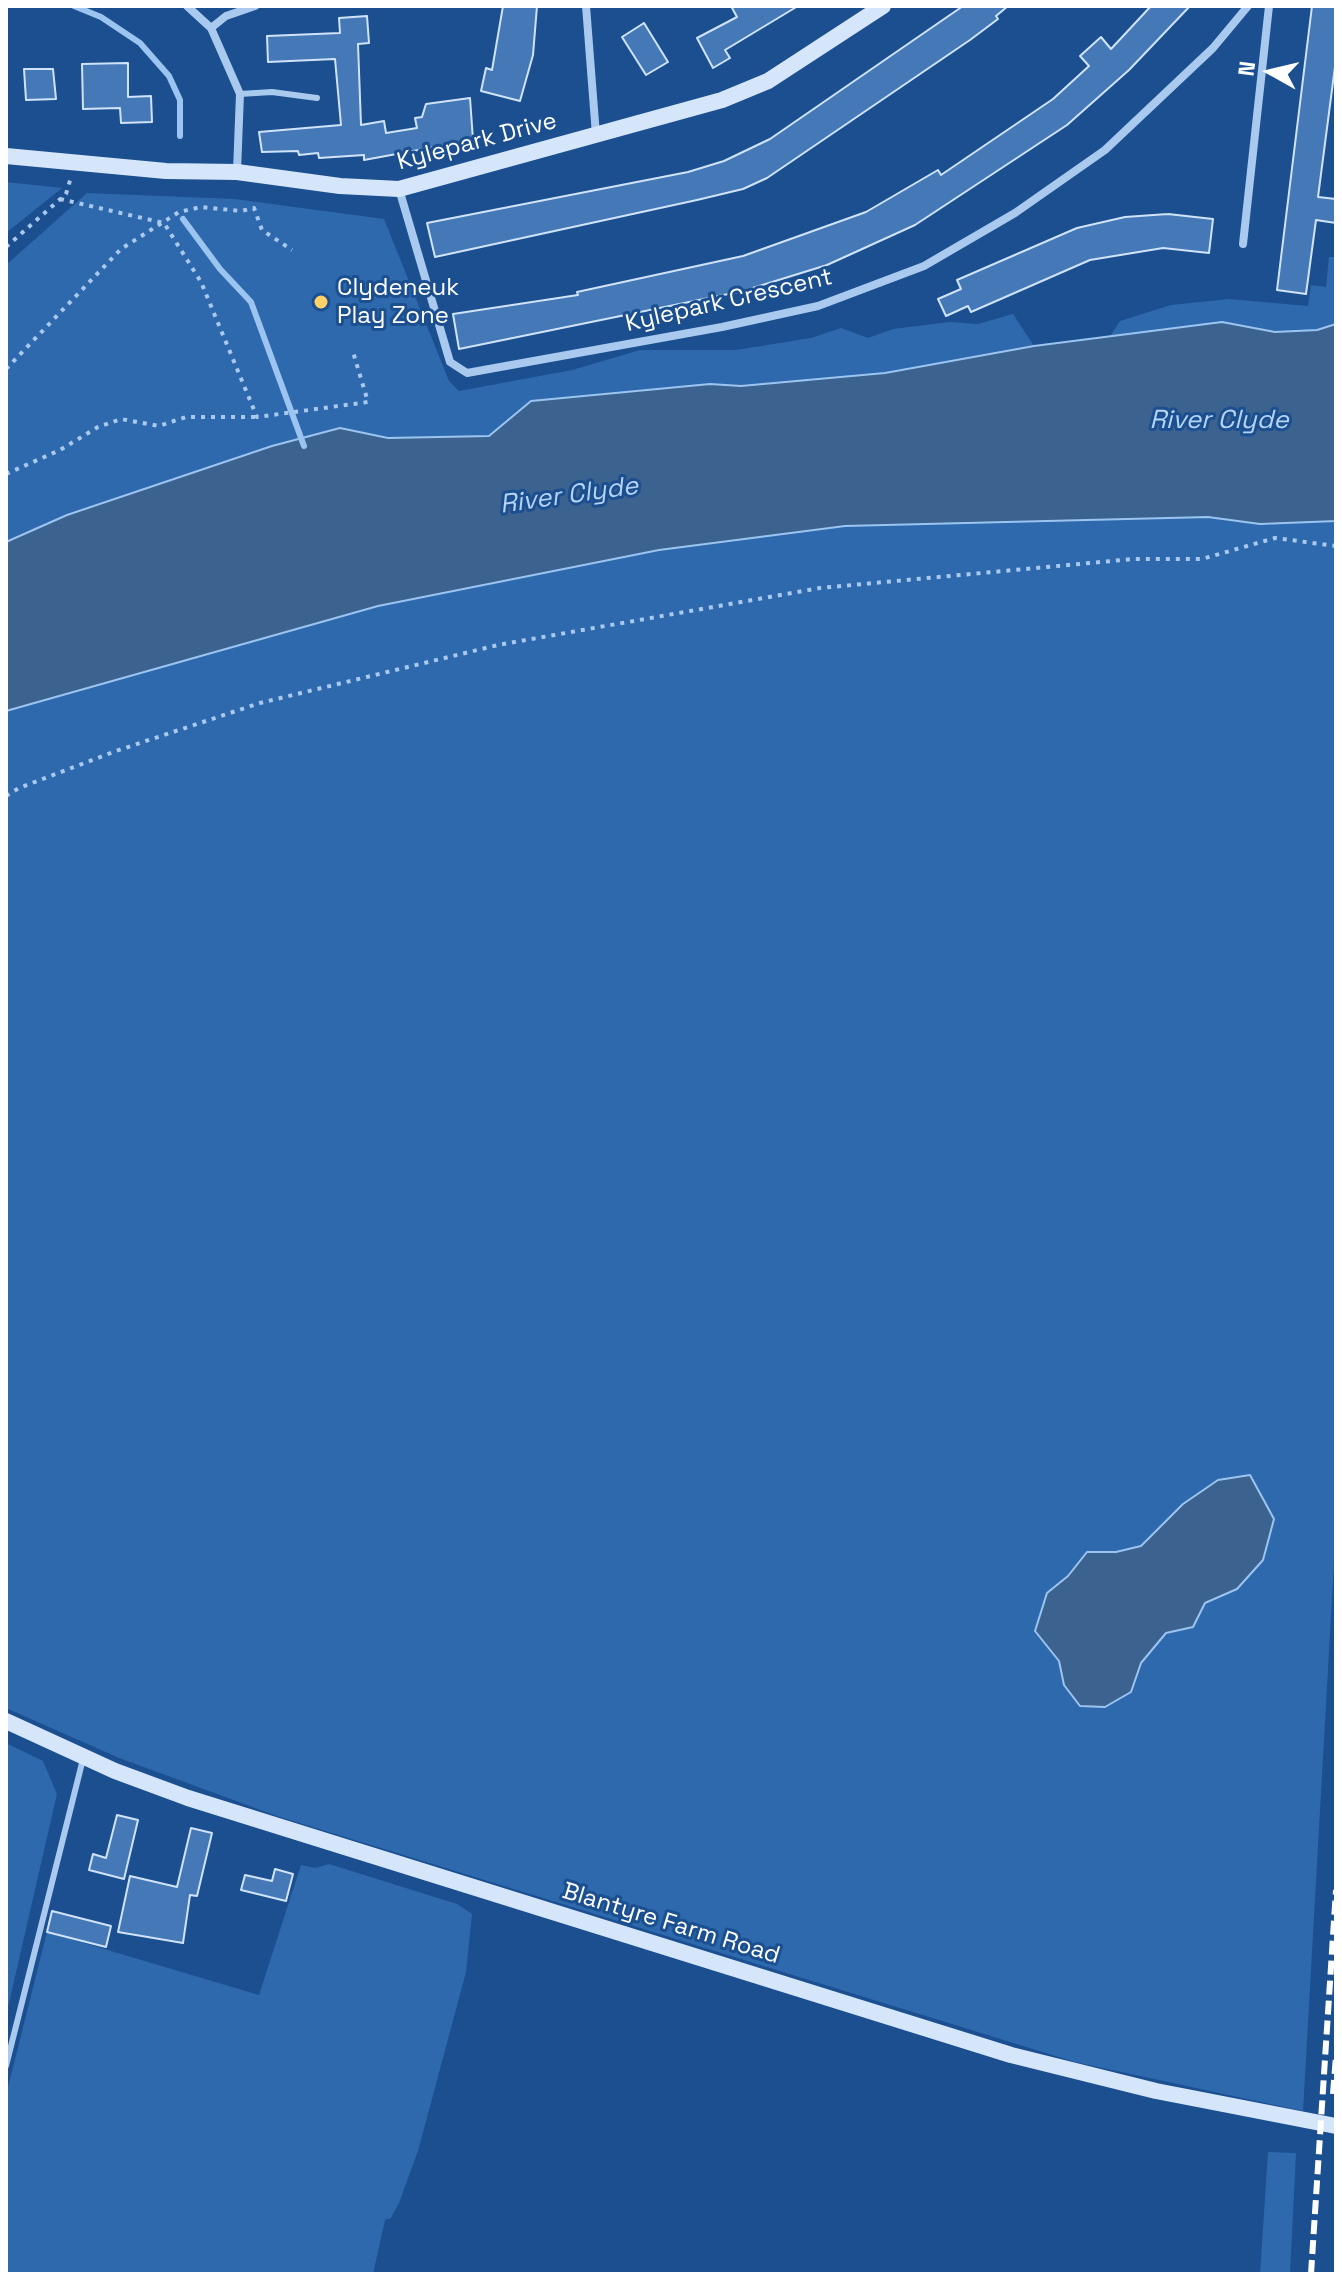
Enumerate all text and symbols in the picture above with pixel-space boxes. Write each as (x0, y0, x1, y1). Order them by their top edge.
north arrow (1230, 32, 1310, 112)
text: N (1231, 59, 1261, 78)
street label: Kylepark Drive (394, 107, 560, 177)
street label: Kylepark Crescent (623, 263, 835, 339)
place label: Clydeneuk Play Zone (337, 274, 459, 330)
marker: Clydeneuk Play Zone (312, 293, 330, 311)
water label: River Clyde (1149, 405, 1289, 437)
water label: River Clyde (498, 471, 640, 521)
street label: Blantyre Farm Road (559, 1877, 783, 1971)

